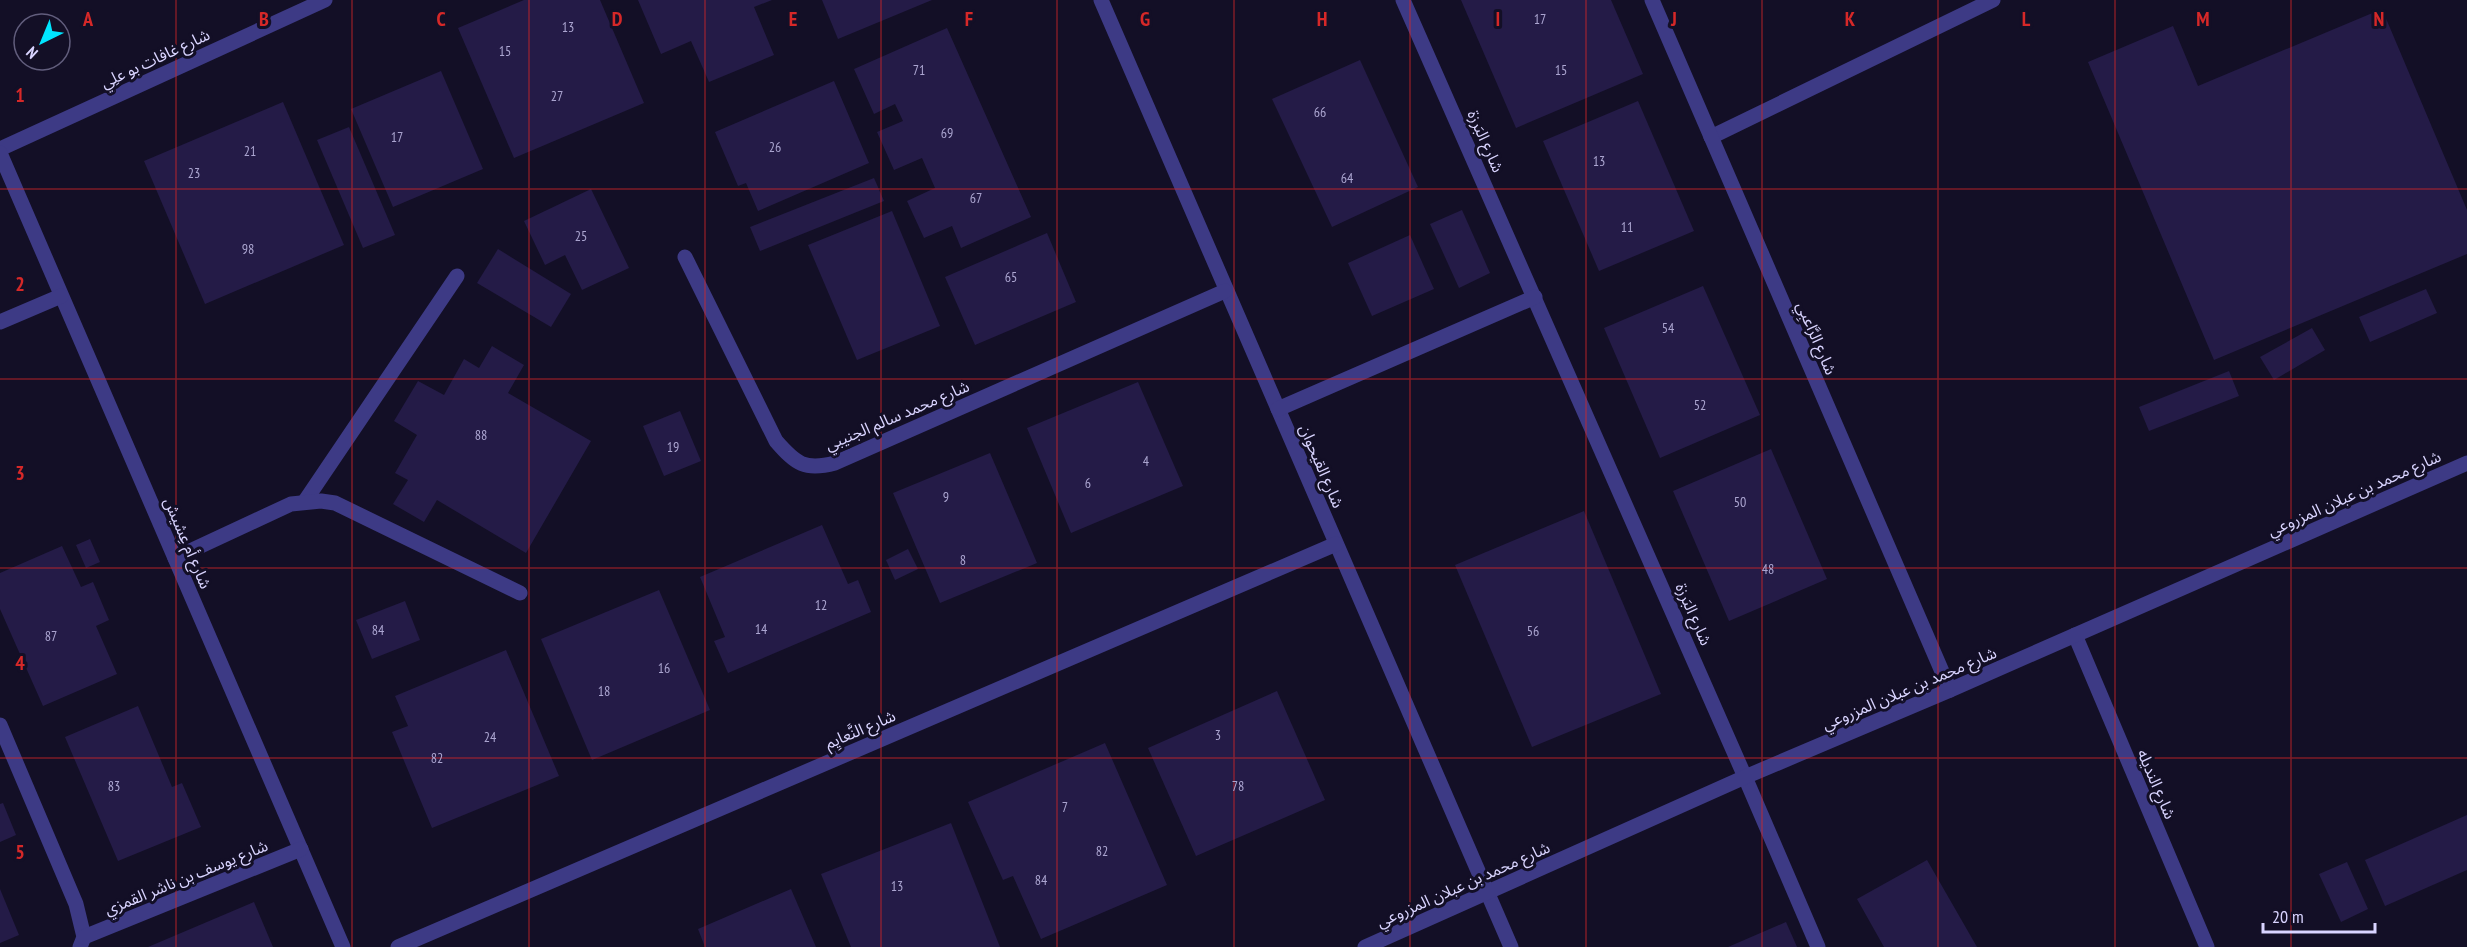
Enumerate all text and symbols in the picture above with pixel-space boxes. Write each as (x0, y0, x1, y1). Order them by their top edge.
text: A (82, 6, 94, 32)
text: B (259, 6, 269, 32)
text: C (436, 6, 446, 32)
text: D (612, 6, 623, 32)
text: E (789, 6, 797, 32)
text: F (965, 6, 973, 32)
text: G (1140, 6, 1150, 32)
text: H (1317, 6, 1327, 32)
text: I (1496, 6, 1500, 32)
text: J (1670, 6, 1677, 32)
text: K (1845, 6, 1856, 32)
text: L (2022, 6, 2031, 32)
text: M (2196, 6, 2210, 32)
text: N (2374, 6, 2384, 32)
house number: 17 (1534, 10, 1546, 28)
north arrow (12, 12, 72, 72)
house number: 13 (562, 18, 574, 36)
street label: شارع غافات بو علِي (97, 24, 214, 95)
house number: 15 (499, 42, 511, 60)
text: N (22, 43, 42, 63)
house number: 71 (913, 61, 925, 79)
house number: 15 (1555, 61, 1567, 79)
text: 1 (15, 82, 25, 108)
house number: 27 (551, 87, 563, 105)
house number: 66 (1314, 103, 1326, 121)
street label: شارع البَرزة (1461, 107, 1509, 176)
house number: 69 (941, 124, 953, 142)
house number: 17 (391, 128, 403, 146)
house number: 26 (769, 138, 781, 156)
house number: 21 (244, 142, 256, 160)
house number: 13 (1593, 152, 1605, 170)
house number: 23 (188, 164, 200, 182)
house number: 64 (1341, 169, 1354, 187)
house number: 67 (970, 189, 982, 207)
house number: 11 (1621, 218, 1633, 236)
house number: 25 (575, 227, 587, 245)
house number: 98 (242, 240, 254, 258)
house number: 65 (1005, 268, 1017, 286)
text: 2 (15, 271, 25, 297)
street label: شارع الرَّاعبِي (1790, 298, 1841, 379)
house number: 54 (1662, 319, 1675, 337)
street label: شارع محمد سالم الجنيبي (822, 376, 973, 457)
house number: 52 (1694, 396, 1706, 414)
street label: شارع القيحوان (1293, 421, 1349, 512)
house number: 88 (475, 426, 487, 444)
house number: 19 (667, 438, 679, 456)
street label: شارع محمد بن عبلان المزروعي (2264, 446, 2445, 543)
house number: 4 (1143, 452, 1150, 470)
text: 3 (15, 460, 25, 486)
house number: 6 (1085, 474, 1091, 492)
house number: 9 (943, 488, 949, 506)
house number: 50 (1734, 493, 1746, 511)
street label: شارع أم عِشيش (157, 494, 216, 593)
house number: 8 (960, 551, 966, 569)
house number: 48 (1762, 560, 1774, 578)
street label: شارع البَرزة (1669, 580, 1717, 649)
house number: 12 (815, 596, 827, 614)
house number: 14 (755, 620, 768, 638)
house number: 84 (372, 621, 385, 639)
house number: 56 (1527, 622, 1539, 640)
house number: 87 (45, 627, 57, 645)
street label: شارع محمد بن عبلان المزروعي (1819, 642, 2000, 737)
text: 4 (15, 650, 25, 676)
house number: 16 (658, 659, 670, 677)
house number: 18 (598, 682, 610, 700)
street label: شارع النَّعايِم (822, 705, 900, 756)
house number: 3 (1215, 726, 1221, 744)
house number: 24 (484, 728, 497, 746)
street label: شارع النديله (2131, 746, 2181, 823)
house number: 82 (431, 749, 443, 767)
house number: 83 (108, 777, 120, 795)
house number: 78 (1232, 777, 1244, 795)
house number: 7 (1062, 798, 1068, 816)
street label: شارع يوسف بن ناشر القمزي (101, 835, 272, 922)
street label: شارع محمد بن عبلان المزروعي (1373, 837, 1554, 934)
text: 5 (15, 839, 25, 865)
house number: 82 (1096, 842, 1108, 860)
house number: 84 (1035, 871, 1048, 889)
house number: 13 (891, 877, 903, 895)
scale bar (2263, 896, 2376, 934)
text: 20 m (2272, 905, 2304, 928)

